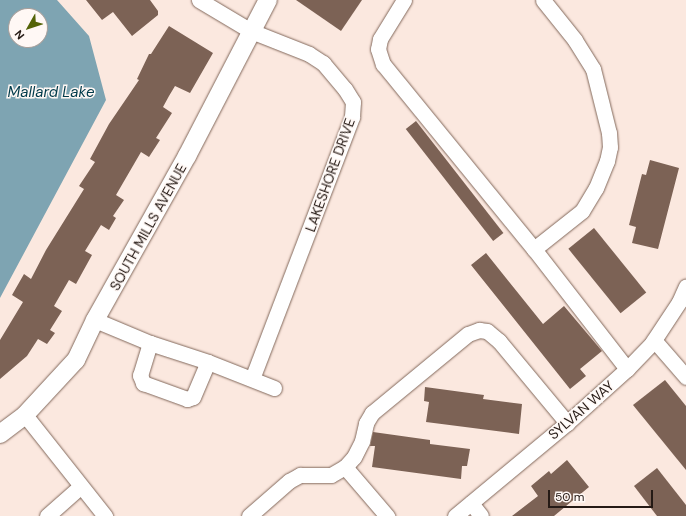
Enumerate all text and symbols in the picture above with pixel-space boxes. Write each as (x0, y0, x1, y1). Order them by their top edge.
north arrow (8, 8, 48, 48)
text: N (11, 27, 27, 42)
water label: Mallard Lake (8, 84, 94, 102)
street label: LAKESHORE DRIVE (302, 116, 358, 234)
street label: SOUTH MILLS AVENUE (106, 161, 190, 293)
street label: SYLVAN WAY (545, 377, 617, 443)
scale bar (550, 482, 655, 508)
text: 50 m (555, 489, 584, 505)

